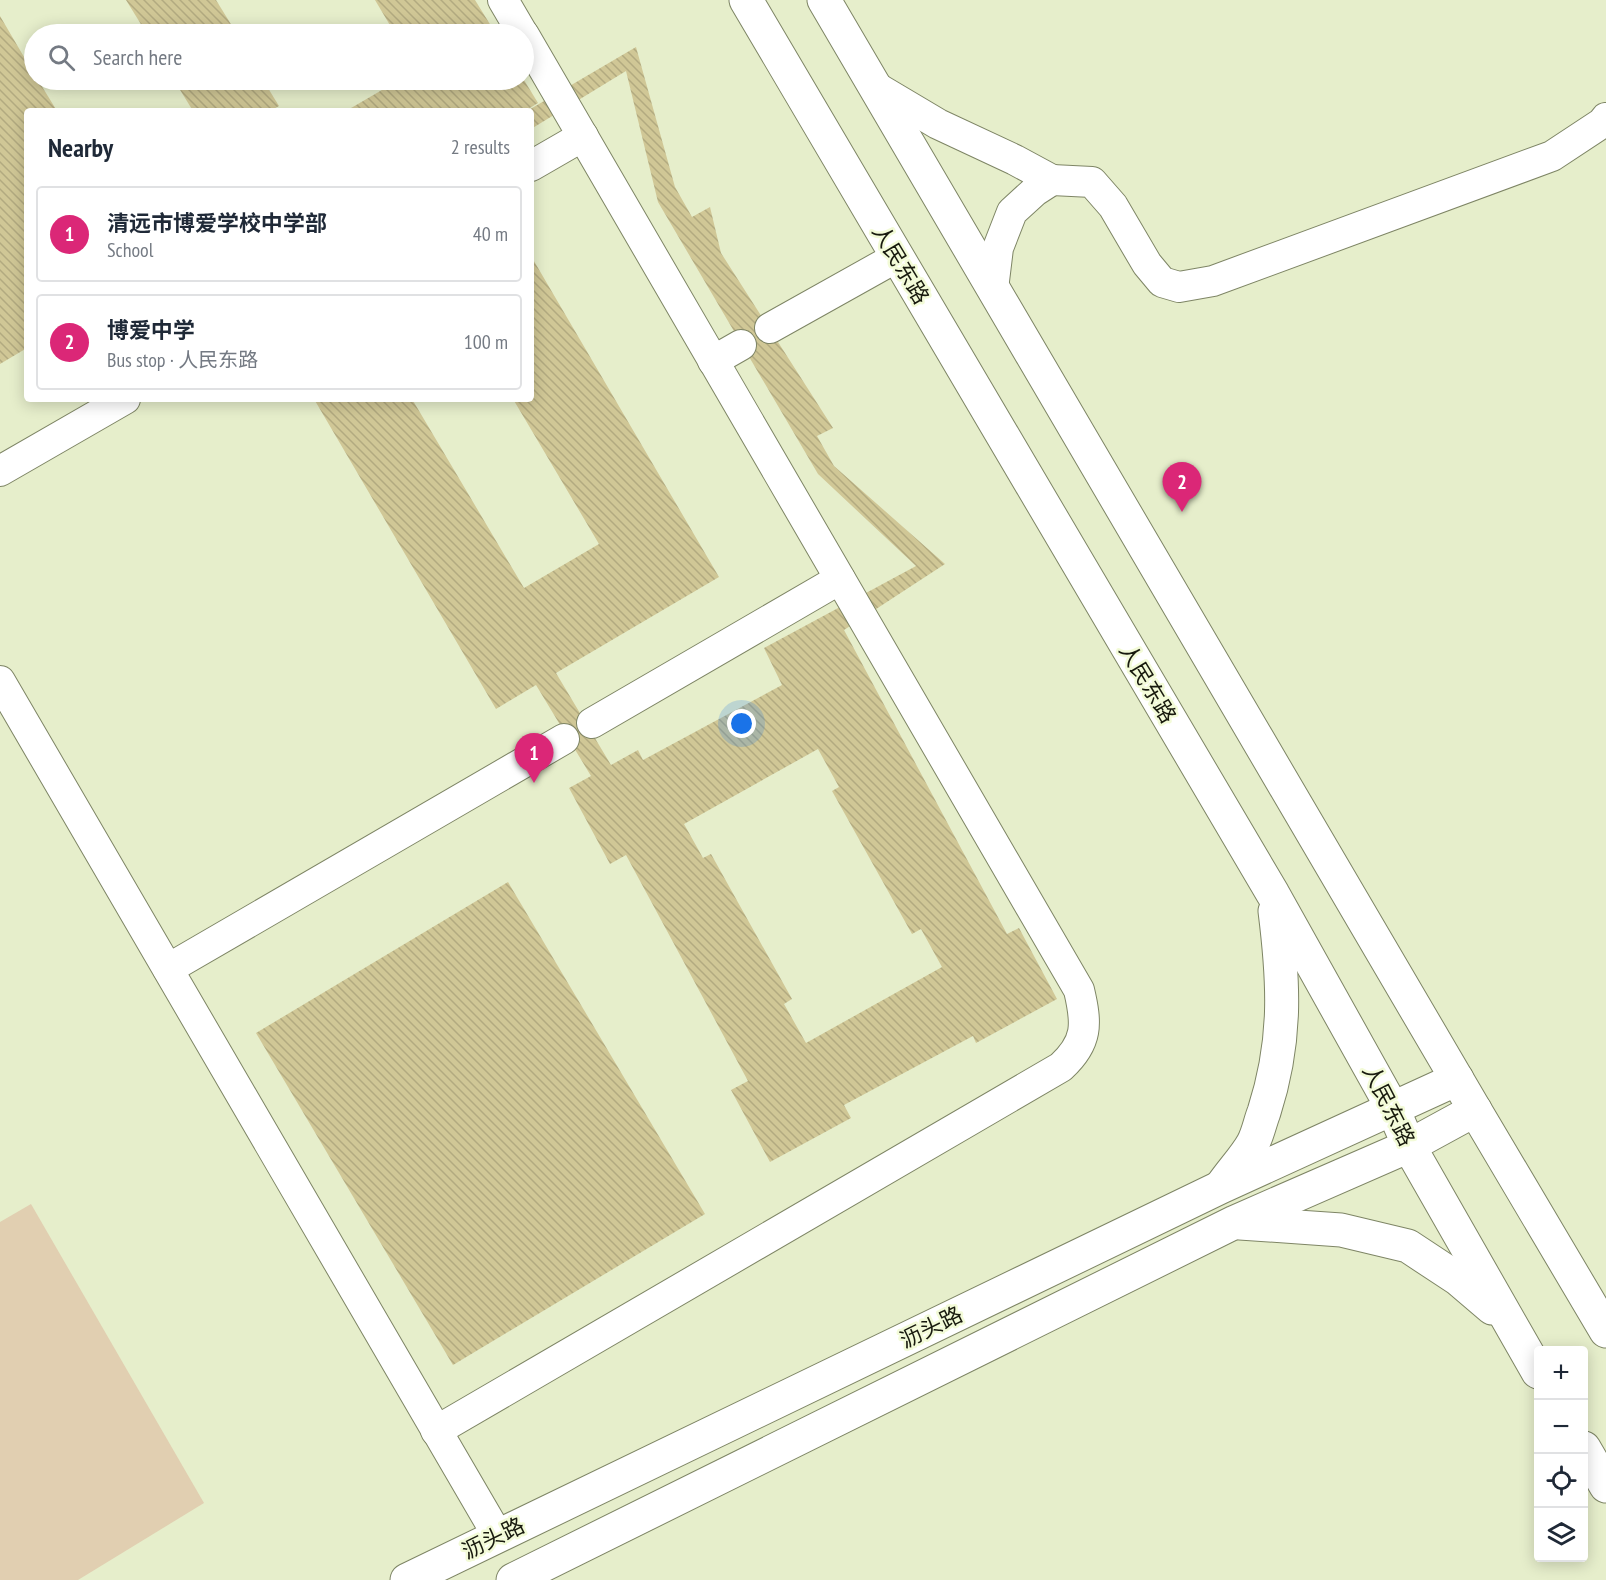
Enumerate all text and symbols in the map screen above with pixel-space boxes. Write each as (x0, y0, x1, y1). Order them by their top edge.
search box (24, 24, 534, 90)
icon: search (45, 41, 78, 74)
text: Search here (93, 43, 182, 71)
text: Nearby (48, 131, 113, 164)
text: 2 results (451, 134, 510, 160)
text: 清远市博爱学校中学部 (107, 209, 327, 237)
street label: 人民东路 (866, 219, 936, 309)
text: 1 (65, 221, 74, 247)
text: 40 m (473, 221, 508, 247)
text: School (107, 237, 153, 263)
text: 博爱中学 (107, 316, 195, 344)
text: 2 (65, 329, 74, 355)
text: 100 m (464, 329, 508, 355)
text: Bus stop · 人民东路 (107, 347, 258, 373)
pin: 2 (1162, 462, 1202, 512)
street label: 人民东路 (1113, 638, 1183, 728)
your location (727, 709, 756, 738)
pin: 1 (514, 734, 554, 783)
street label: 人民东路 (1357, 1059, 1421, 1151)
street label: 沥头路 (895, 1300, 967, 1354)
map controls (1534, 1346, 1588, 1562)
button: + (1534, 1346, 1588, 1400)
button: − (1534, 1400, 1588, 1454)
button: locate (1534, 1454, 1588, 1508)
button: layers (1534, 1508, 1588, 1562)
street label: 沥头路 (457, 1511, 529, 1565)

